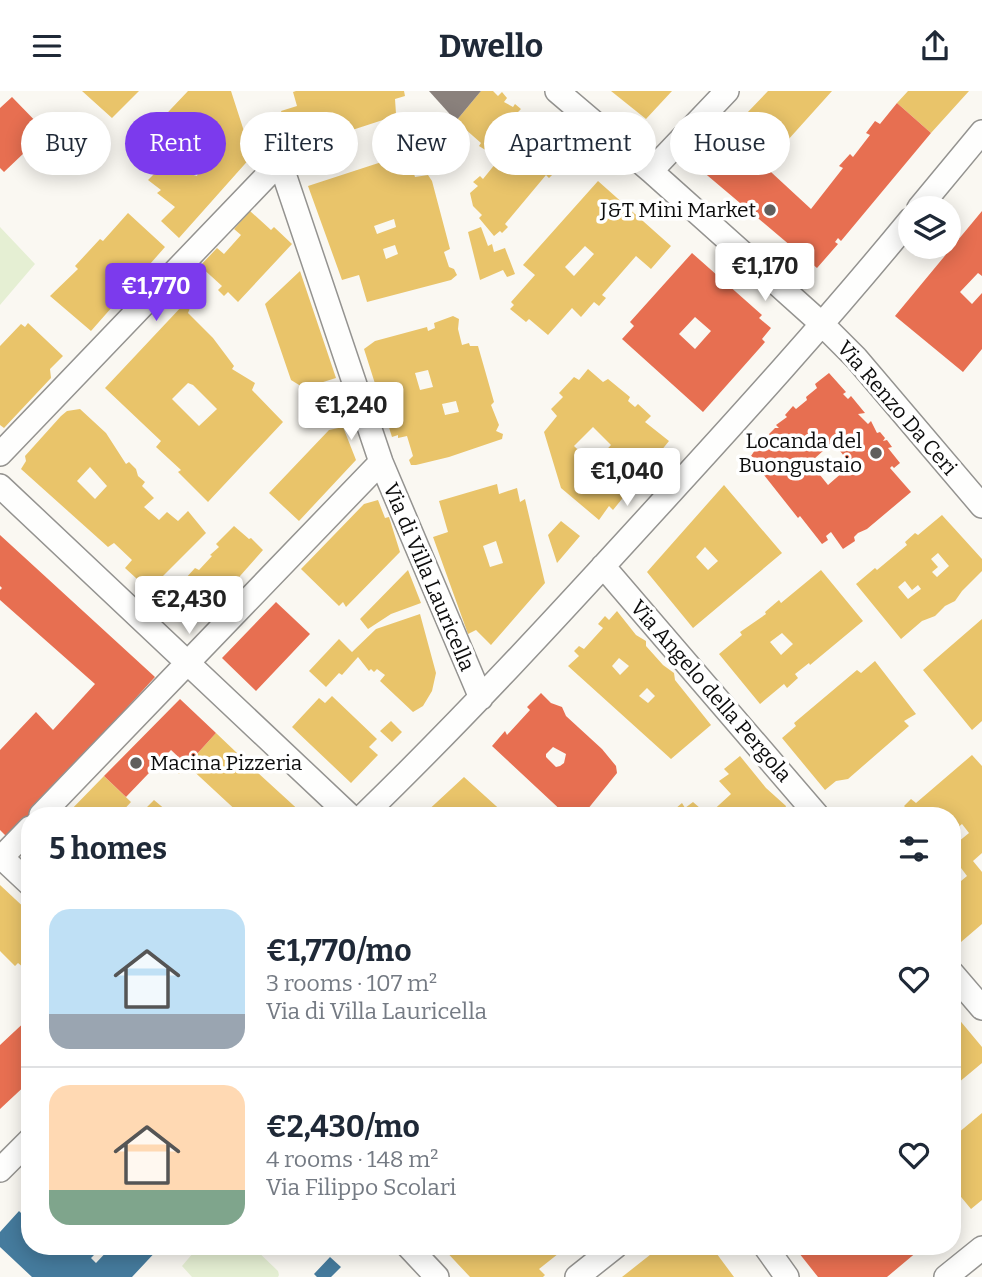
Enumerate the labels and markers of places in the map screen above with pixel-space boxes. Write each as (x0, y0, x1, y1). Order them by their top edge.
place label: J&T Mini Market (599, 197, 756, 223)
marker: J&T Mini Market (762, 202, 778, 218)
pin: €1,170 (708, 243, 822, 303)
pin: €1,770 (99, 264, 213, 323)
pin: €1,240 (294, 383, 408, 442)
place label: Locanda del Buongustaio (738, 428, 862, 478)
marker: Locanda del Buongustaio (868, 445, 884, 461)
pin: €1,040 (570, 449, 684, 508)
pin: €2,430 (132, 577, 246, 636)
place label: Macina Pizzeria (150, 750, 303, 776)
marker: Macina Pizzeria (128, 755, 144, 771)

